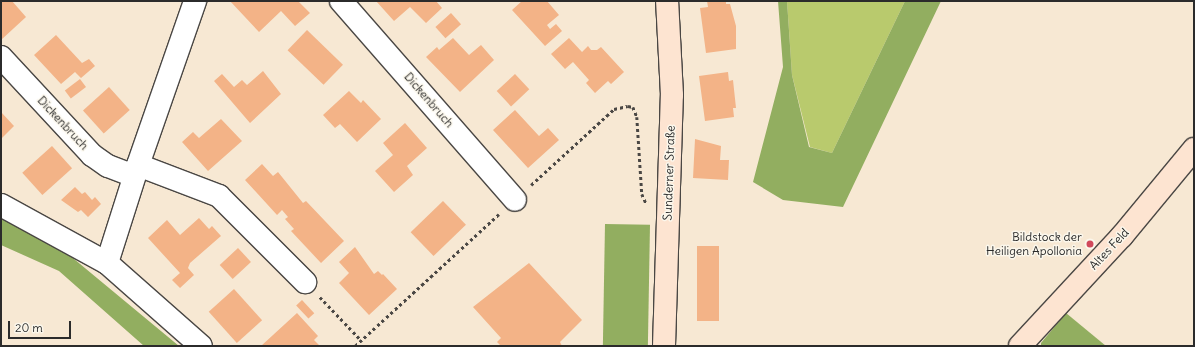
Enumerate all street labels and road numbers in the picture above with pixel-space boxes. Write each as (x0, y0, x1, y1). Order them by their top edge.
street label: Dickenbruch (401, 70, 457, 130)
street label: Dickenbruch (34, 93, 92, 153)
street label: Sunderner Straße (660, 125, 678, 221)
street label: Altes Feld (1086, 225, 1132, 273)

